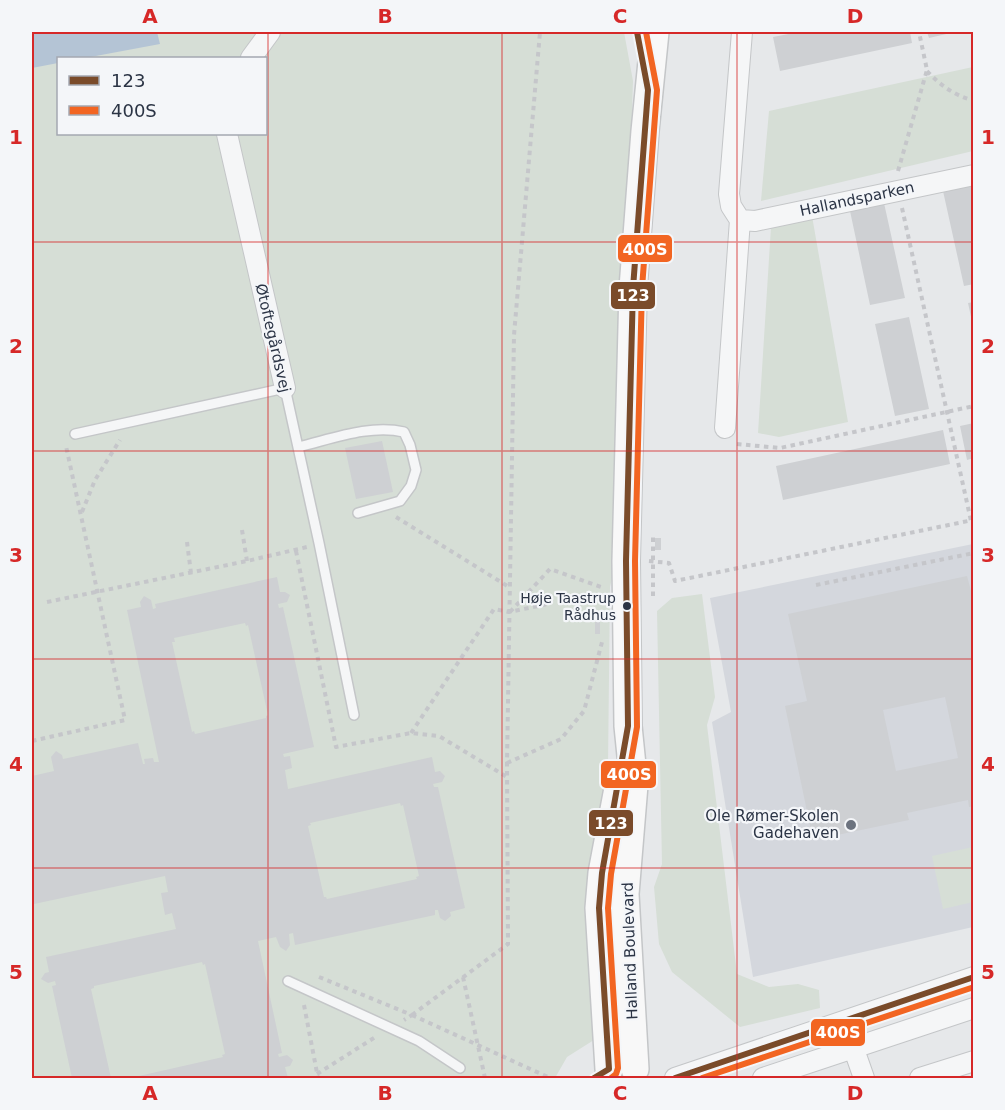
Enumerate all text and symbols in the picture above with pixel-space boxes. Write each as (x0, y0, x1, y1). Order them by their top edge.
text: A (142, 4, 158, 28)
text: B (377, 4, 393, 28)
text: C (613, 4, 627, 28)
text: D (847, 4, 863, 28)
legend (57, 57, 267, 135)
text: 123 (111, 70, 145, 91)
text: 400S (111, 100, 157, 121)
text: 1 (9, 125, 23, 149)
text: 1 (981, 125, 995, 149)
street label: Hallandsparken (798, 178, 916, 220)
line badge: 400S (617, 234, 673, 263)
text: 400S (623, 240, 667, 259)
line badge: 123 (610, 281, 656, 310)
street label: Øtoftegårdsvej (252, 282, 294, 394)
text: 123 (616, 286, 650, 305)
text: 2 (9, 334, 23, 358)
text: 2 (981, 334, 995, 358)
text: 3 (9, 543, 23, 567)
text: 3 (981, 543, 995, 567)
place label: Høje Taastrup Rådhus (520, 590, 616, 623)
marker: Høje Taastrup Rådhus (621, 600, 633, 612)
text: 4 (9, 752, 23, 776)
text: 4 (981, 752, 995, 776)
line badge: 400S (600, 760, 657, 789)
text: 400S (607, 765, 651, 784)
place label: Ole Rømer-Skolen Gadehaven (705, 807, 839, 842)
line badge: 123 (588, 809, 634, 837)
text: 123 (594, 814, 628, 833)
marker: Ole Rømer-Skolen Gadehaven (844, 818, 858, 832)
street label: Halland Boulevard (619, 882, 641, 1020)
text: 5 (9, 960, 23, 984)
text: 5 (981, 960, 995, 984)
line badge: 400S (810, 1018, 866, 1047)
text: 400S (816, 1023, 860, 1042)
text: A (142, 1081, 158, 1105)
text: B (377, 1081, 393, 1105)
text: C (613, 1081, 627, 1105)
text: D (847, 1081, 863, 1105)

